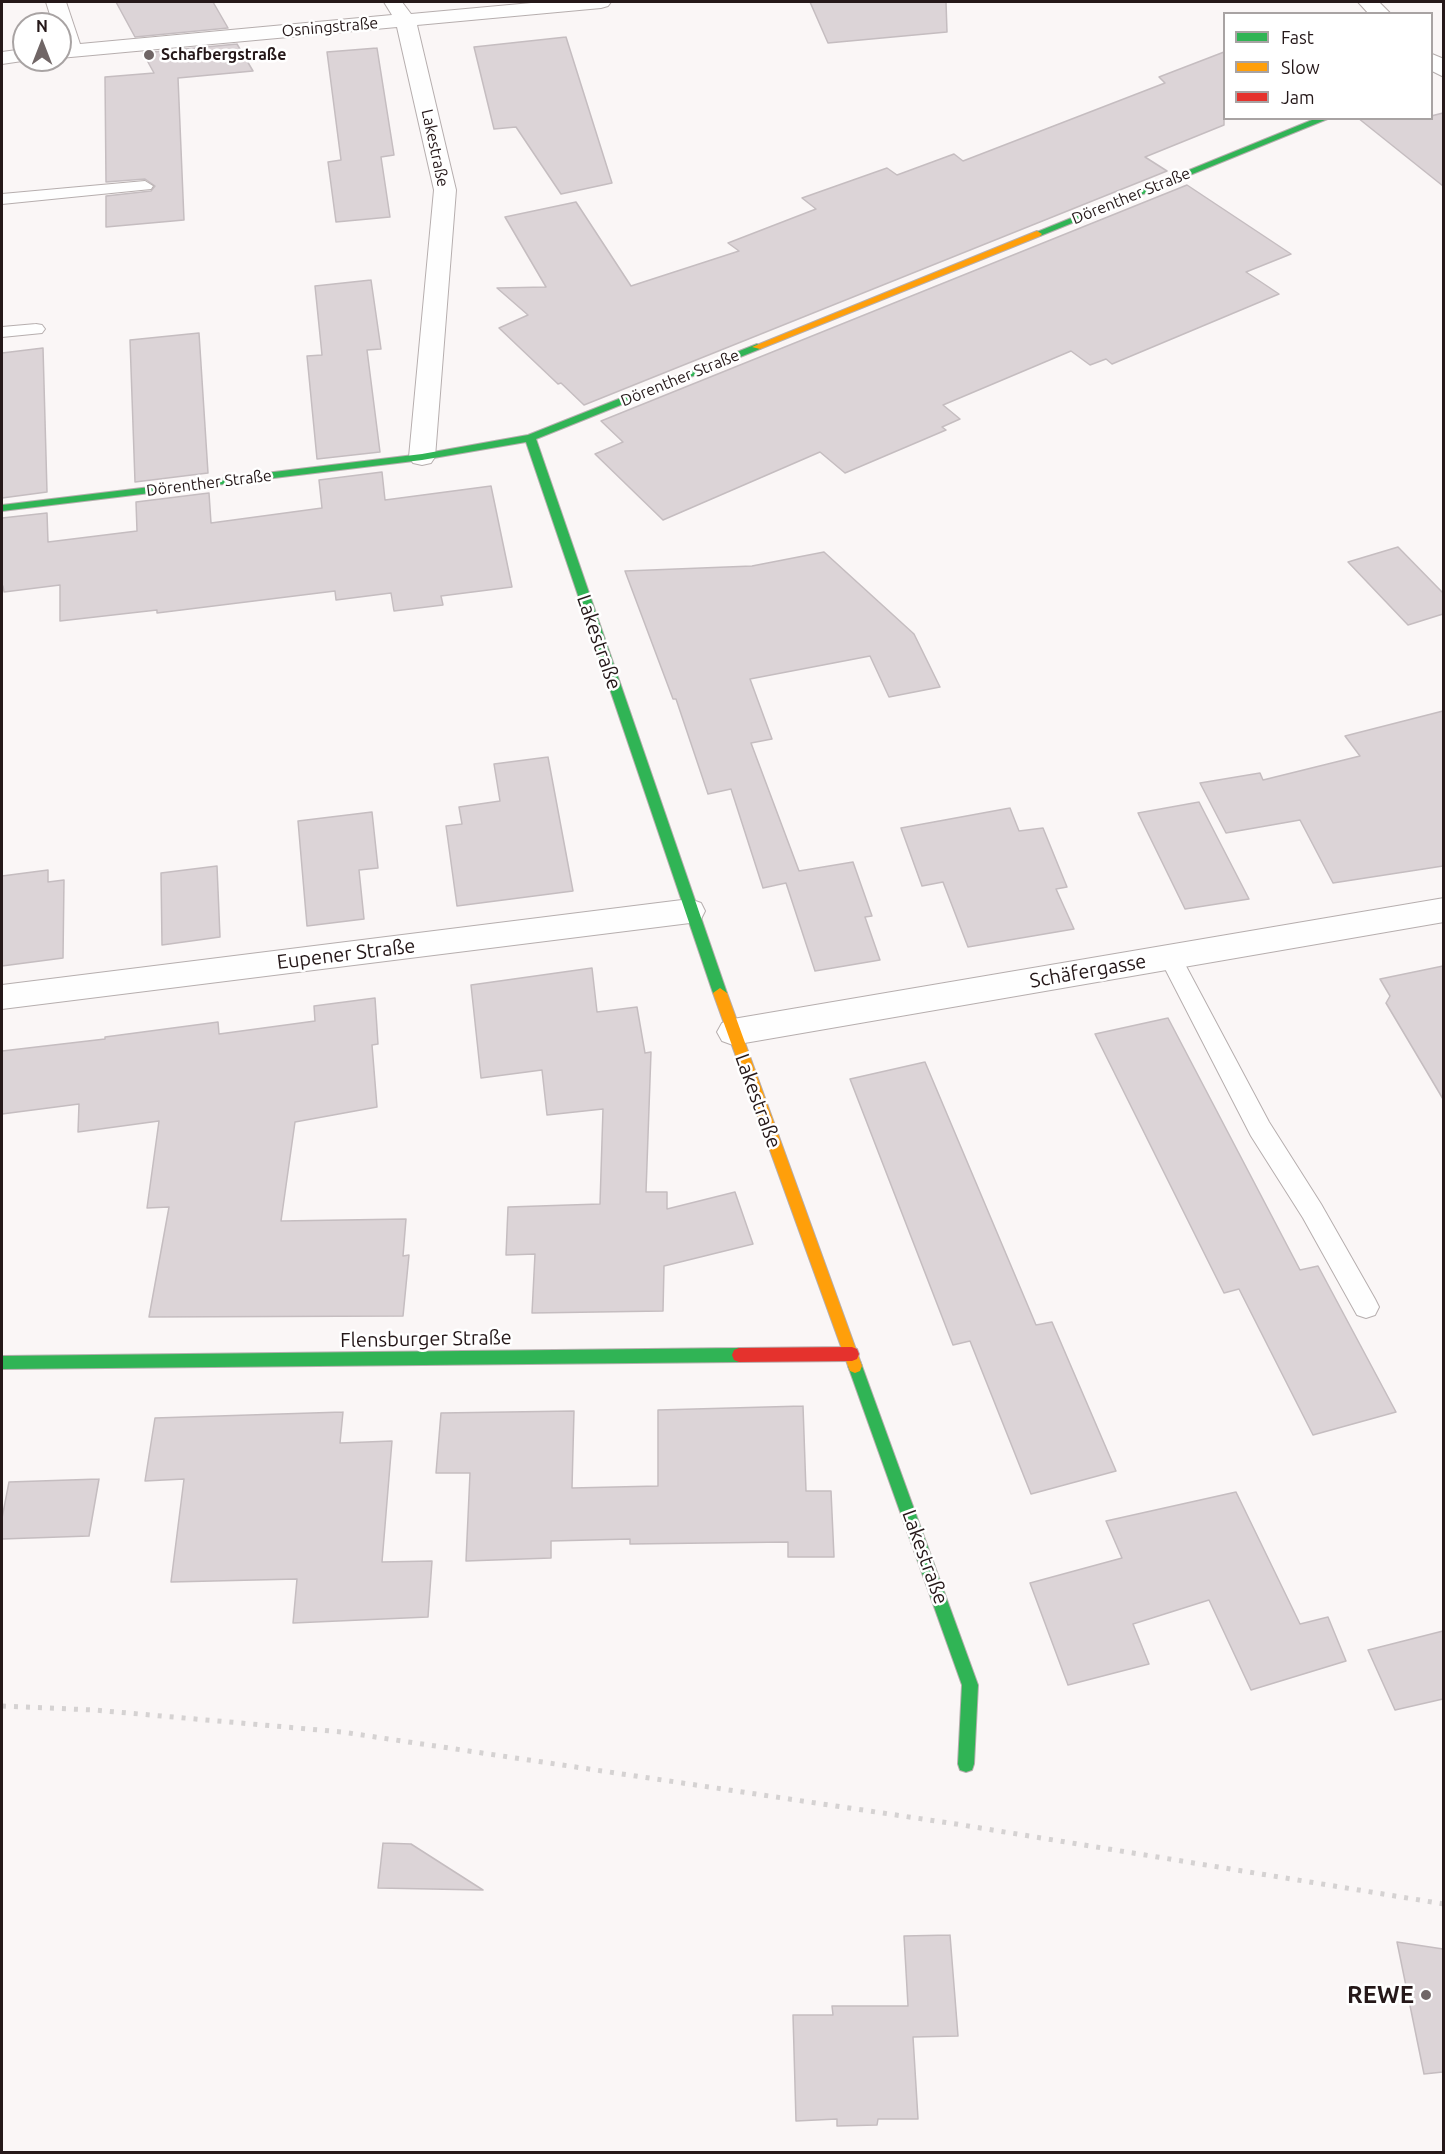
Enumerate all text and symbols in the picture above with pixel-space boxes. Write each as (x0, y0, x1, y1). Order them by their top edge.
north arrow (12, 12, 72, 72)
legend (1223, 12, 1433, 120)
street label: Osningstraße (281, 13, 379, 41)
text: N (36, 17, 48, 35)
text: Fast (1281, 27, 1314, 47)
place label: Schafbergstraße (161, 45, 286, 65)
marker: Schafbergstraße (142, 48, 156, 62)
text: Slow (1281, 57, 1320, 77)
text: Jam (1281, 87, 1315, 107)
street label: Lakestraße (417, 107, 453, 189)
street label: Dörenther Straße (1069, 163, 1193, 229)
street label: Dörenther Straße (618, 345, 742, 411)
street label: Dörenther Straße (145, 466, 273, 500)
street label: Lakestraße (572, 591, 626, 693)
street label: Eupener Straße (275, 934, 417, 974)
street label: Schäfergasse (1028, 949, 1148, 993)
street label: Lakestraße (730, 1050, 786, 1152)
street label: Flensburger Straße (340, 1326, 512, 1352)
street label: Lakestraße (897, 1506, 953, 1608)
place label: REWE (1347, 1981, 1414, 2009)
marker: REWE (1419, 1988, 1433, 2002)

